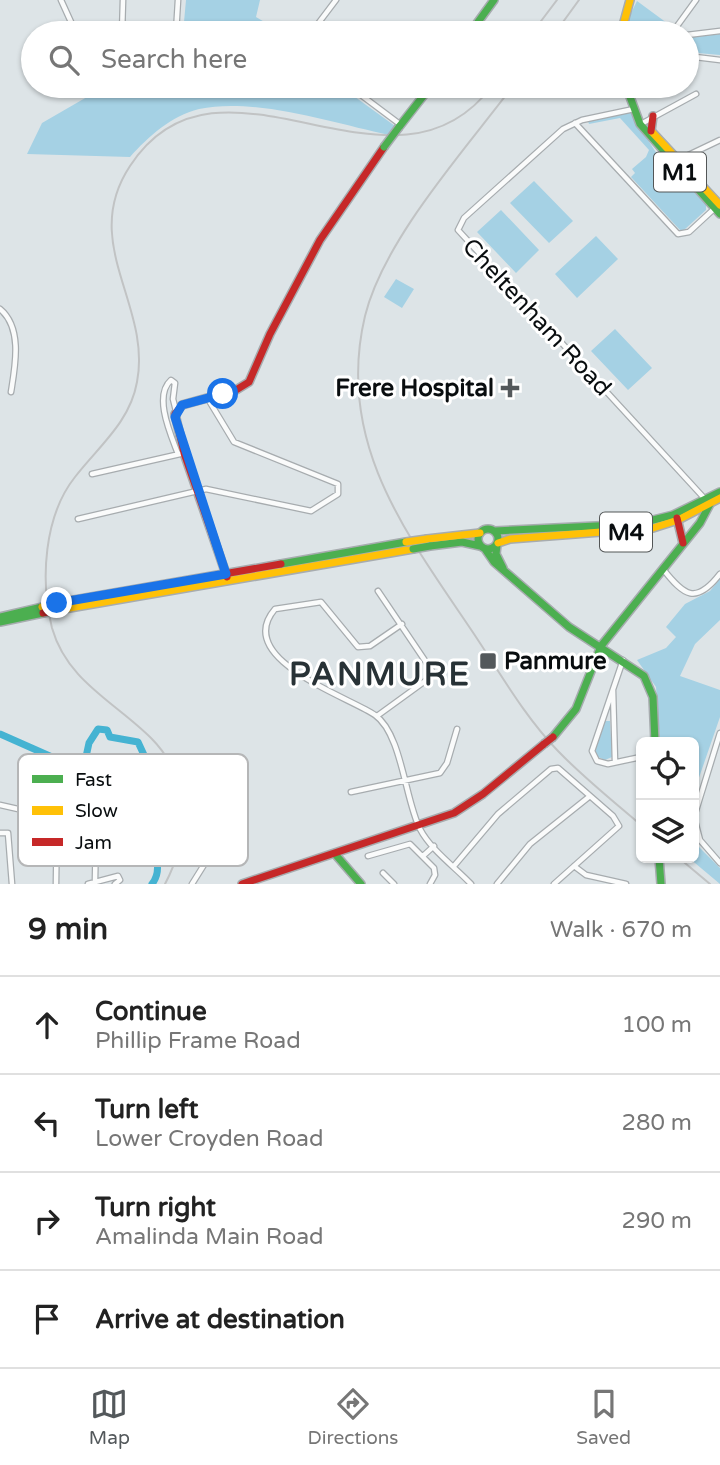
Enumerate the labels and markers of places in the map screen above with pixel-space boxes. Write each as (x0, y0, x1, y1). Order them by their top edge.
place label: Frere Hospital (335, 374, 494, 403)
marker: Frere Hospital (500, 378, 520, 398)
place label: Panmure (504, 647, 607, 676)
marker: Panmure (478, 651, 498, 671)

